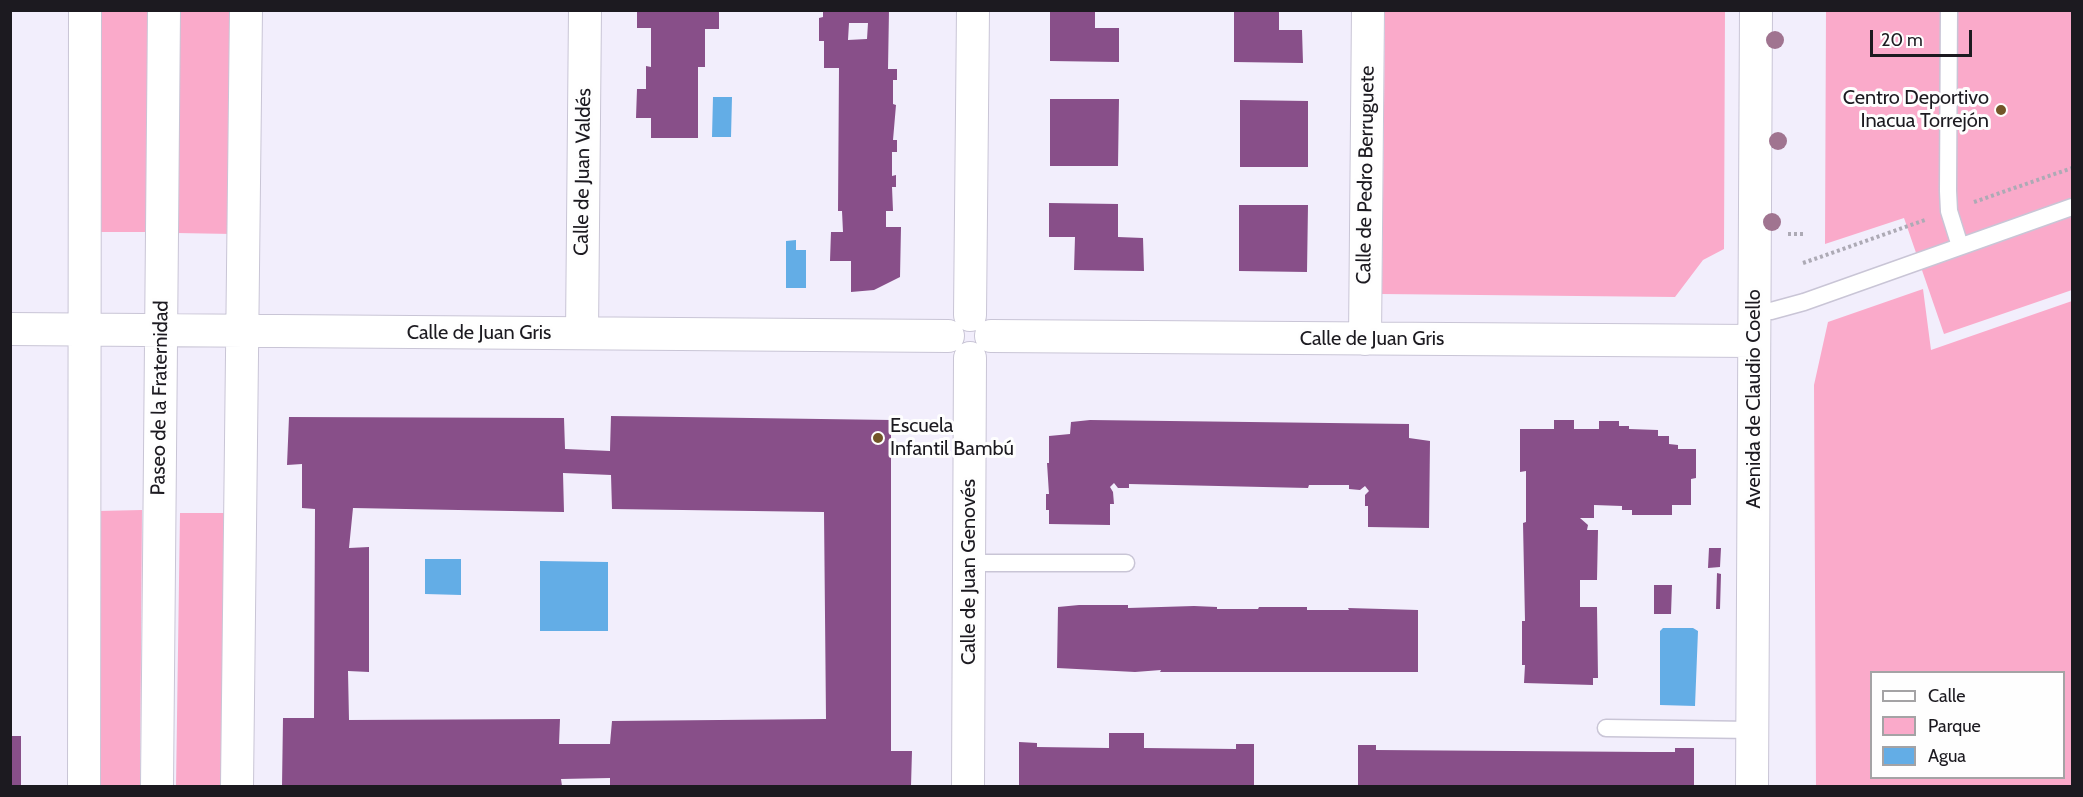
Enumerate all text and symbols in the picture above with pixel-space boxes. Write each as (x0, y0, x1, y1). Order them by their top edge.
scale bar (1873, 18, 1975, 56)
text: 20 m (1881, 29, 1923, 51)
street label: Calle de Pedro Berruguete (1352, 65, 1380, 285)
place label: Centro Deportivo Inacua Torrejón (1843, 86, 1989, 133)
street label: Calle de Juan Valdés (570, 88, 596, 256)
marker: Centro Deportivo Inacua Torrejón (1994, 103, 2008, 117)
street label: Avenida de Claudio Coello (1742, 289, 1766, 509)
street label: Paseo de la Fraternidad (146, 300, 174, 496)
street label: Calle de Juan Gris (407, 321, 551, 345)
street label: Calle de Juan Gris (1300, 327, 1444, 351)
place label: Escuela Infantil Bambú (890, 414, 1014, 461)
marker: Escuela Infantil Bambú (871, 431, 885, 445)
street label: Calle de Juan Genovés (957, 479, 981, 665)
legend (1870, 671, 2065, 779)
text: Calle (1928, 685, 1965, 707)
text: Parque (1928, 715, 1981, 737)
text: Agua (1928, 745, 1966, 767)

